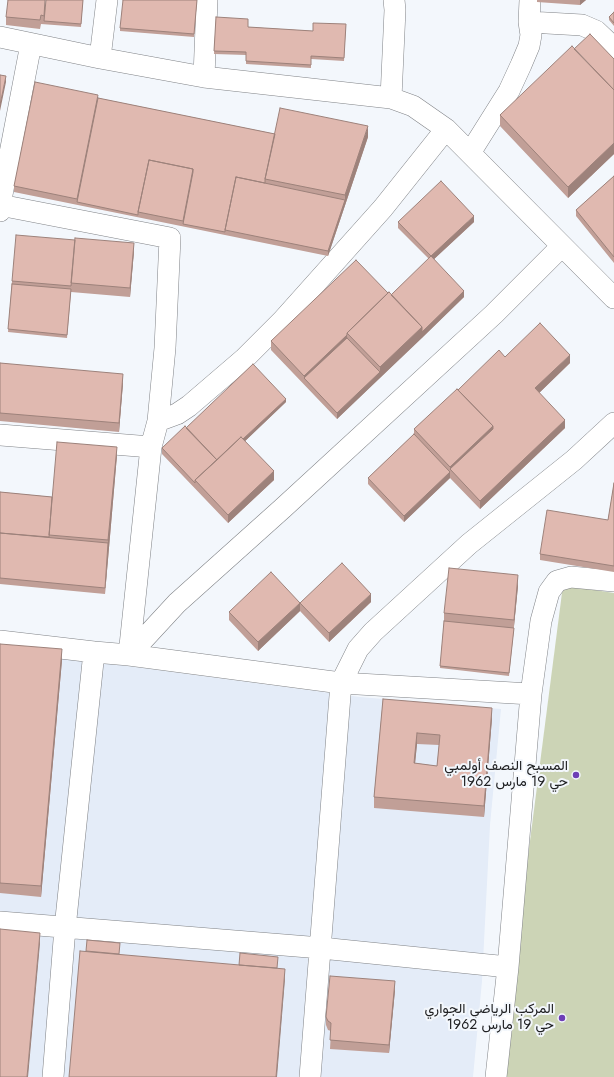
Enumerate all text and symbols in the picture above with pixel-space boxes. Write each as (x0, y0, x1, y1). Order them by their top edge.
place label: المسبح النصف أولمبي حي 19 مارس 1962 (444, 759, 568, 792)
marker: المسبح النصف أولمبي حي 19 مارس 1962 (571, 770, 581, 780)
place label: المركب الرياضي الجواري حي 19 مارس 1962 (424, 1002, 554, 1034)
marker: المركب الرياضي الجواري حي 19 مارس 1962 (557, 1013, 567, 1023)

